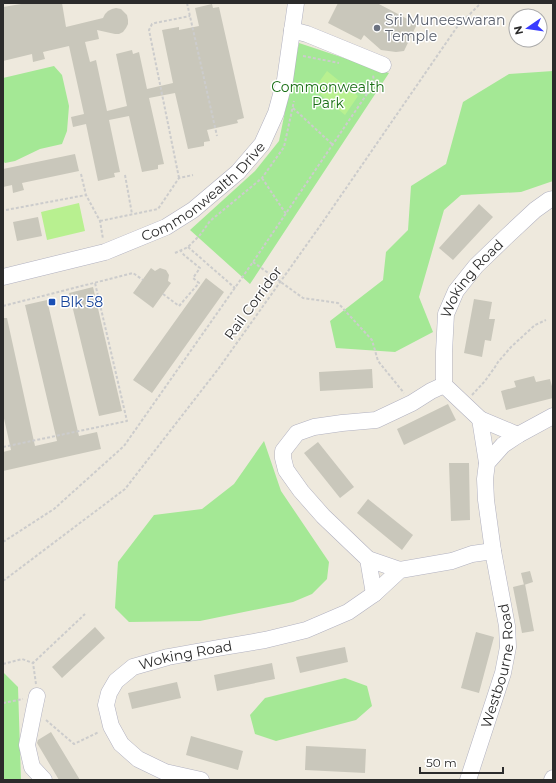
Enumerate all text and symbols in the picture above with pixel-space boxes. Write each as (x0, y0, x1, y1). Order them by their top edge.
north arrow (508, 8, 548, 48)
place label: Sri Muneeswaran Temple (385, 11, 505, 45)
marker: Sri Muneeswaran Temple (372, 23, 382, 33)
text: N (510, 24, 526, 36)
park label: Commonwealth Park (271, 78, 385, 112)
street label: Commonwealth Drive (139, 138, 269, 245)
street label: Woking Road (436, 235, 507, 321)
street label: Rail Corridor (220, 262, 286, 343)
place label: Blk 58 (60, 293, 103, 311)
marker: Blk 58 (47, 297, 57, 307)
street label: Westbourne Road (477, 602, 517, 730)
street label: Woking Road (137, 637, 234, 674)
scale bar (420, 749, 503, 775)
text: 50 m (426, 755, 457, 770)

